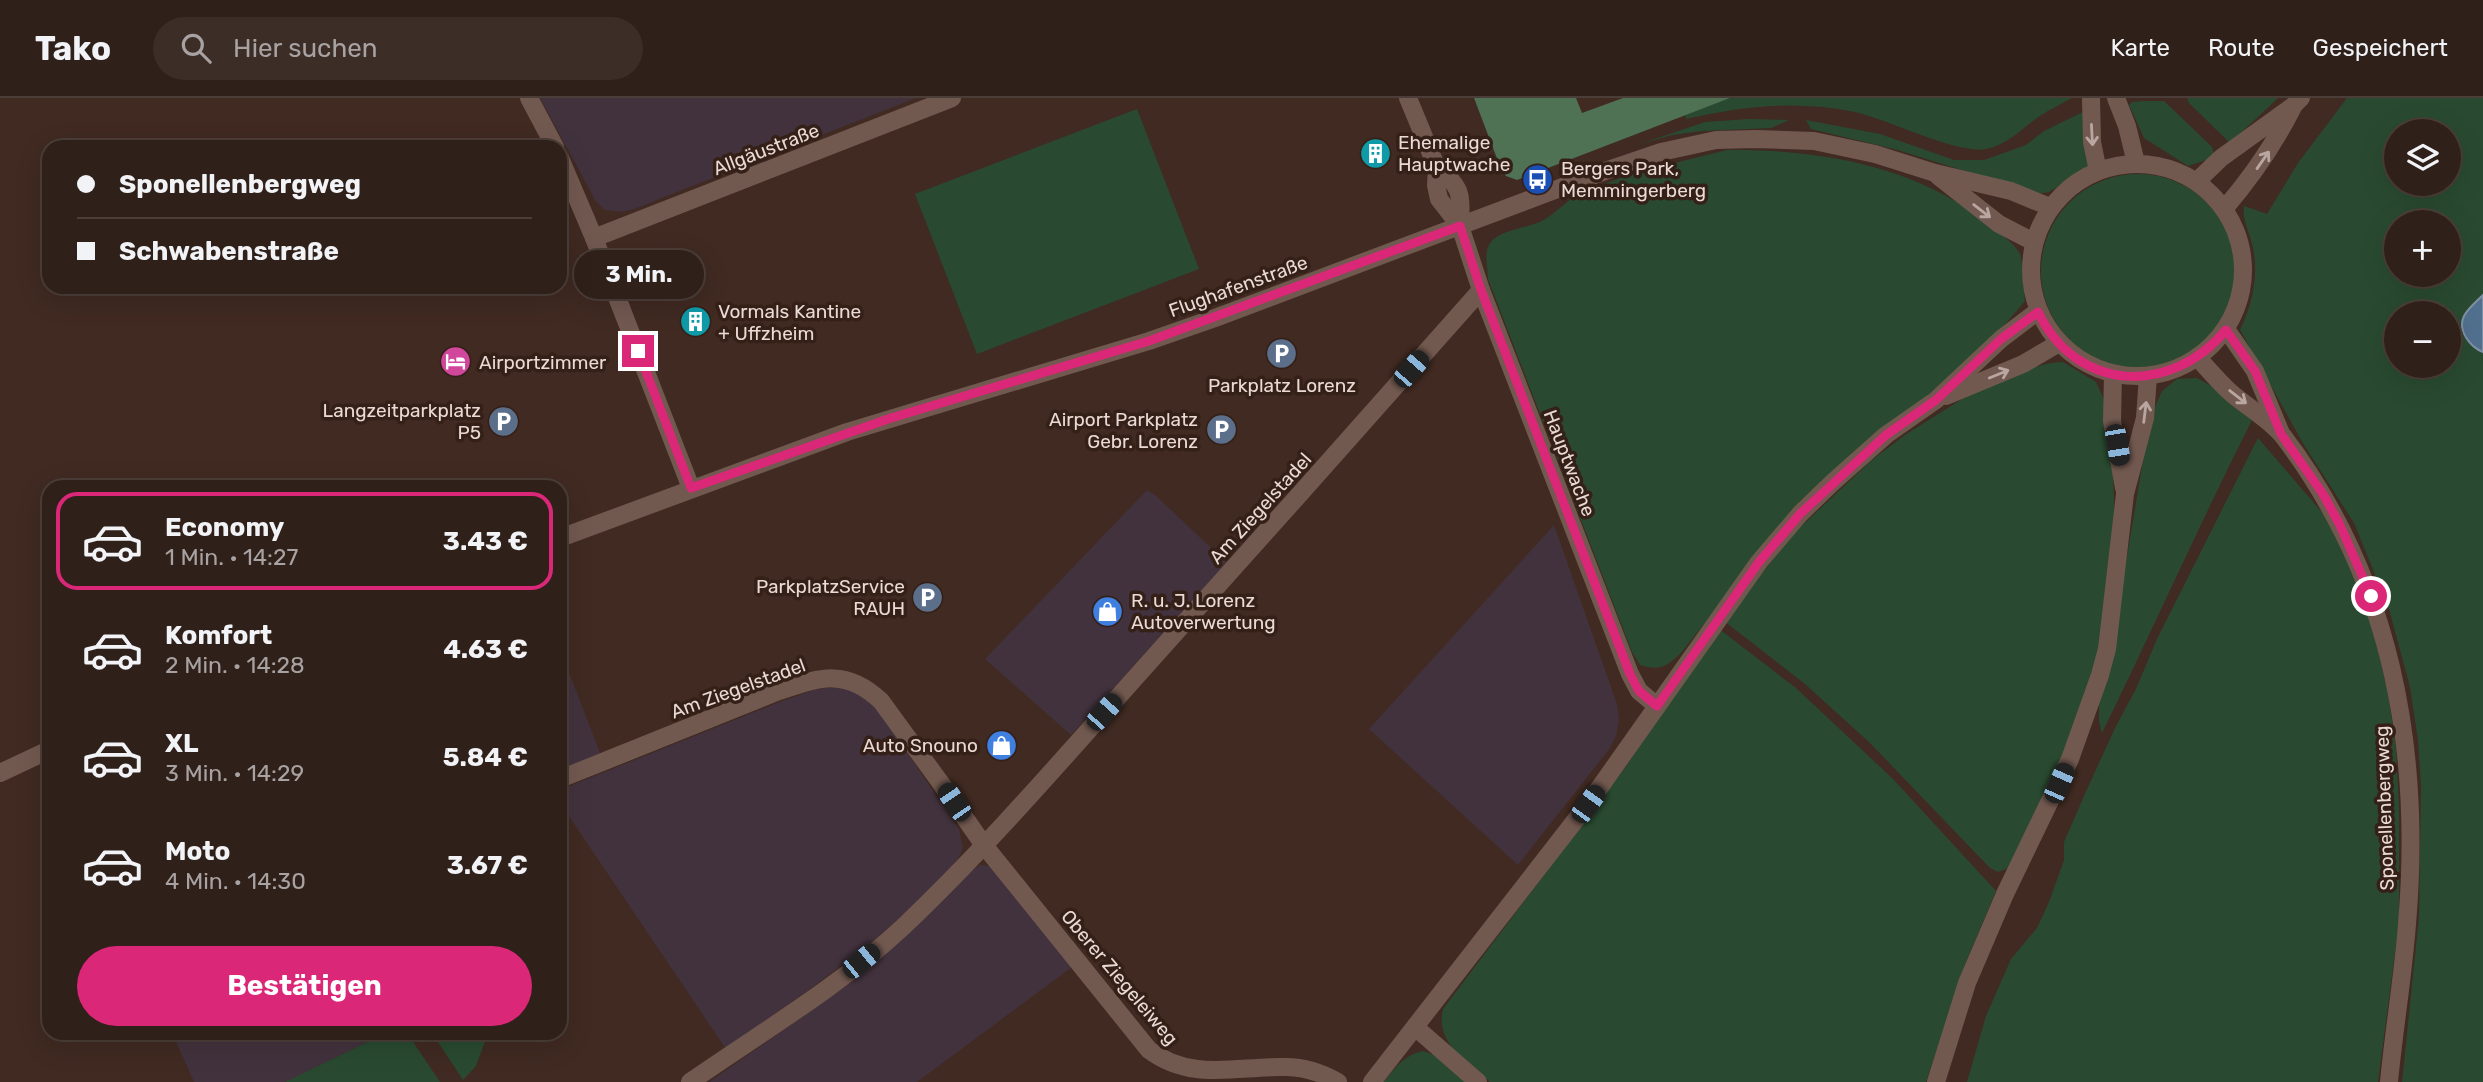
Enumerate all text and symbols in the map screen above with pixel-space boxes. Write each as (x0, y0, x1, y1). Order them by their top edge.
search box (153, 17, 643, 80)
text: Tako (35, 29, 111, 68)
icon: search (177, 29, 215, 67)
text: Hier suchen (233, 33, 378, 64)
text: Karte (2111, 34, 2170, 62)
text: Route (2208, 34, 2275, 62)
text: Gespeichert (2313, 34, 2448, 62)
street label: Allgäustraße (710, 119, 822, 180)
map controls (2384, 119, 2461, 378)
button: layers (2384, 119, 2461, 196)
one-way arrow (2086, 123, 2099, 146)
place label: Ehemalige Hauptwache (1398, 131, 1510, 176)
building icon: Ehemalige Hauptwache (1358, 136, 1392, 170)
one-way arrow (2256, 151, 2270, 170)
place label: Bergers Park, Memmingerberg (1561, 157, 1706, 202)
bus stop icon: Bergers Park, Memmingerberg (1521, 162, 1555, 196)
text: Sponellenbergweg (119, 169, 361, 200)
one-way arrow (1973, 204, 1991, 219)
button: + (2384, 210, 2461, 287)
text: Schwabenstraße (119, 236, 339, 267)
callout: 3 Min. (573, 250, 703, 299)
street label: Flughafenstraße (1166, 251, 1311, 322)
text: 3 Min. (606, 260, 673, 288)
place label: Vormals Kantine + Uffzheim (718, 300, 861, 345)
button: − (2384, 301, 2461, 378)
building icon: Vormals Kantine + Uffzheim (678, 305, 712, 339)
route end (622, 335, 654, 367)
parking icon: Parkplatz Lorenz (1265, 337, 1299, 371)
hotel icon: Airportzimmer (439, 345, 473, 379)
car (1390, 346, 1433, 392)
place label: Airportzimmer (479, 351, 607, 374)
one-way arrow (1988, 367, 2009, 380)
place label: Parkplatz Lorenz (1208, 374, 1356, 397)
one-way arrow (2228, 390, 2246, 405)
place label: Langzeitparkplatz P5 (322, 399, 481, 444)
one-way arrow (2139, 401, 2152, 424)
parking icon: Langzeitparkplatz P5 (487, 404, 521, 438)
street label: Hauptwache (1539, 407, 1600, 520)
place label: Airport Parkplatz Gebr. Lorenz (1049, 408, 1198, 453)
parking icon: Airport Parkplatz Gebr. Lorenz (1204, 413, 1238, 447)
car (2104, 422, 2131, 468)
street label: Am Ziegelstadel (1204, 448, 1316, 569)
icon: car (81, 510, 144, 573)
text: Economy (165, 512, 284, 543)
text: 3.43 € (443, 526, 528, 557)
text: 1 Min. · 14:27 (165, 543, 298, 571)
place label: ParkplatzService RAUH (756, 575, 905, 620)
parking icon: ParkplatzService RAUH (911, 580, 945, 614)
route start (2355, 580, 2387, 612)
place label: R. u. J. Lorenz Autoverwertung (1131, 589, 1276, 634)
shop icon: R. u. J. Lorenz Autoverwertung (1091, 594, 1125, 628)
icon: car (81, 618, 144, 681)
text: Komfort (165, 620, 272, 651)
text: 4.63 € (443, 634, 528, 665)
text: 2 Min. · 14:28 (165, 651, 305, 679)
street label: Am Ziegelstadel (668, 653, 809, 724)
car (1083, 689, 1126, 735)
street label: Sponellenbergweg (2370, 725, 2399, 891)
icon: car (81, 726, 144, 789)
text: XL (165, 728, 198, 759)
shop icon: Auto Snouno (984, 728, 1018, 762)
place label: Auto Snouno (863, 734, 978, 757)
text: 5.84 € (443, 742, 528, 773)
text: 3 Min. · 14:29 (165, 759, 304, 787)
car (2041, 760, 2078, 806)
car (934, 779, 975, 825)
car (1568, 781, 1609, 827)
icon: car (81, 834, 144, 897)
text: Moto (165, 836, 230, 867)
text: 3.67 € (447, 850, 528, 881)
text: 4 Min. · 14:30 (165, 867, 306, 895)
street label: Oberer Ziegeleiweg (1056, 905, 1183, 1050)
car (839, 940, 884, 982)
button: Bestätigen (77, 946, 532, 1026)

